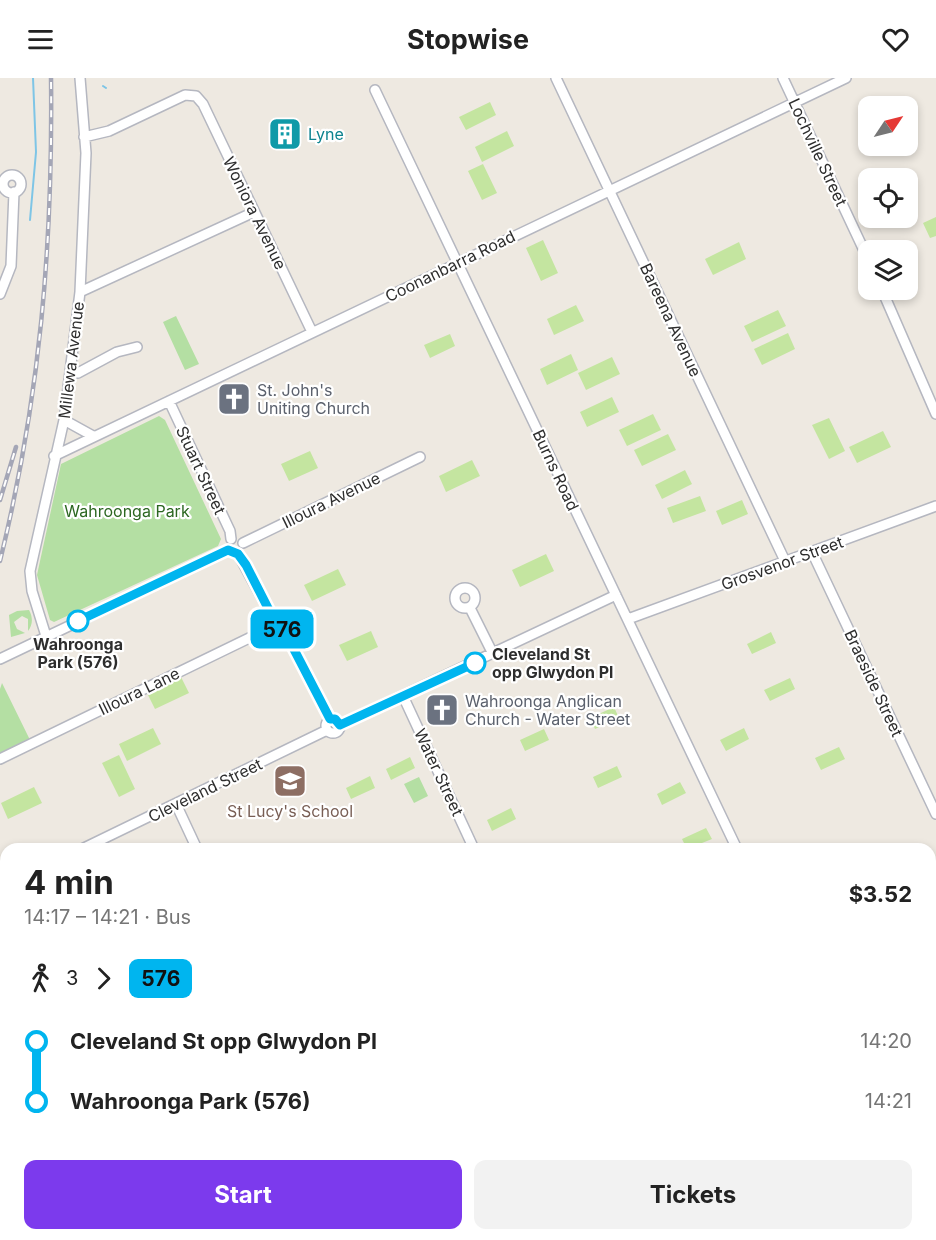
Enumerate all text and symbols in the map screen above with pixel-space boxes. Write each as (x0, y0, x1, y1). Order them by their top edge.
icon: menu (24, 23, 57, 56)
text: Stopwise (407, 23, 529, 56)
icon: heart (879, 23, 912, 56)
street label: Lochville Street (784, 95, 852, 209)
north arrow (858, 96, 918, 156)
map controls (858, 96, 918, 300)
building icon: Lyne (267, 116, 303, 152)
place label: Lyne (308, 124, 344, 144)
street label: Woniora Avenue (219, 153, 291, 273)
button: locate (858, 168, 918, 228)
street label: Coonanbarra Road (382, 226, 518, 306)
button: layers (858, 240, 918, 300)
street label: Bareena Avenue (636, 260, 706, 380)
street label: Millewa Avenue (54, 300, 88, 420)
place label: St. John's Uniting Church (257, 380, 370, 418)
church icon: St. John's Uniting Church (216, 381, 252, 417)
street label: Stuart Street (172, 423, 230, 517)
street label: Burns Road (529, 426, 583, 514)
street label: Illoura Avenue (279, 468, 383, 532)
park label: Wahroonga Park (64, 501, 190, 521)
street label: Grosvenor Street (718, 532, 846, 594)
marker: Wahroonga Park (576) (67, 610, 89, 632)
line badge: 576 (248, 610, 316, 648)
text: 576 (263, 617, 301, 642)
street label: Braeside Street (840, 626, 908, 740)
place label: Wahroonga Park (576) (33, 634, 123, 672)
place label: Cleveland St opp Glwydon Pl (492, 644, 613, 682)
marker: Cleveland St opp Glwydon Pl (464, 652, 486, 674)
street label: Illoura Lane (95, 663, 183, 719)
place label: Wahroonga Anglican Church - Water Street (465, 691, 630, 729)
church icon: Wahroonga Anglican Church - Water Street (424, 692, 460, 728)
street label: Water Street (410, 725, 468, 819)
street label: Cleveland Street (145, 754, 265, 826)
school or university icon: St Lucy's School (272, 763, 308, 799)
place label: St Lucy's School (227, 801, 353, 821)
text: 4 min (24, 862, 114, 902)
text: $3.52 (849, 881, 912, 907)
text: 14:17 – 14:21 · Bus (24, 905, 191, 929)
icon: walk (24, 962, 57, 995)
icon: forward (87, 962, 120, 995)
text: 3 (66, 966, 78, 990)
text: 576 (141, 966, 180, 991)
text: Cleveland St opp Glwydon Pl (70, 1028, 377, 1054)
text: 14:20 (860, 1029, 912, 1053)
text: Wahroonga Park (576) (70, 1088, 310, 1114)
text: 14:21 (865, 1089, 912, 1113)
button: Start (24, 1160, 462, 1229)
button: Tickets (474, 1160, 912, 1229)

